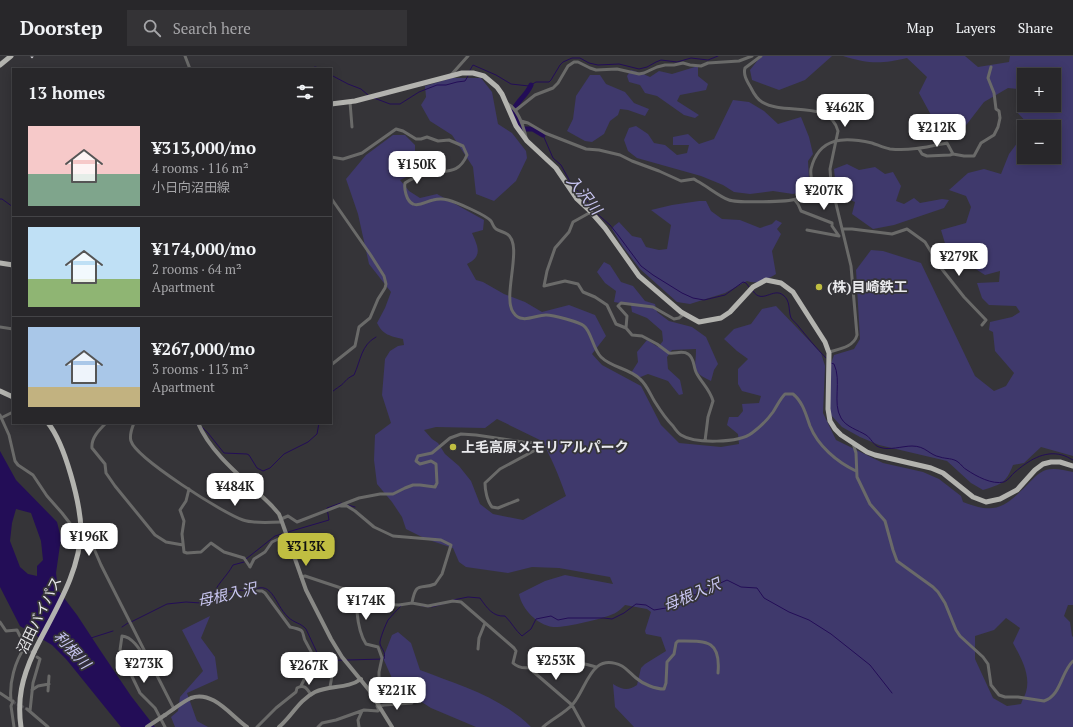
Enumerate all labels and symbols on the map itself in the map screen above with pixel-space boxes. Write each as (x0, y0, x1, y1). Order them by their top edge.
pin: ¥462K (817, 94, 873, 128)
pin: ¥212K (909, 114, 965, 148)
pin: ¥150K (389, 151, 445, 185)
water label: 入沢川 (563, 171, 608, 220)
pin: ¥207K (796, 177, 852, 211)
pin: ¥279K (931, 243, 987, 277)
place label: (株)目崎鉄工 (827, 277, 908, 296)
marker: (株)目崎鉄工 (814, 282, 824, 292)
place label: 上毛高原メモリアルパーク (461, 437, 629, 456)
marker: 上毛高原メモリアルパーク (448, 442, 458, 452)
pin: ¥484K (207, 473, 263, 507)
pin: ¥196K (61, 523, 117, 557)
pin: ¥313K (278, 533, 334, 567)
water label: 母根入沢 (660, 572, 725, 615)
street label: 沼田バイパス (12, 573, 65, 657)
water label: 母根入沢 (195, 577, 260, 611)
pin: ¥174K (338, 587, 394, 621)
water label: 利根川 (50, 626, 97, 674)
pin: ¥253K (528, 647, 584, 681)
pin: ¥273K (116, 650, 172, 684)
pin: ¥267K (281, 652, 337, 686)
pin: ¥221K (369, 677, 425, 711)

